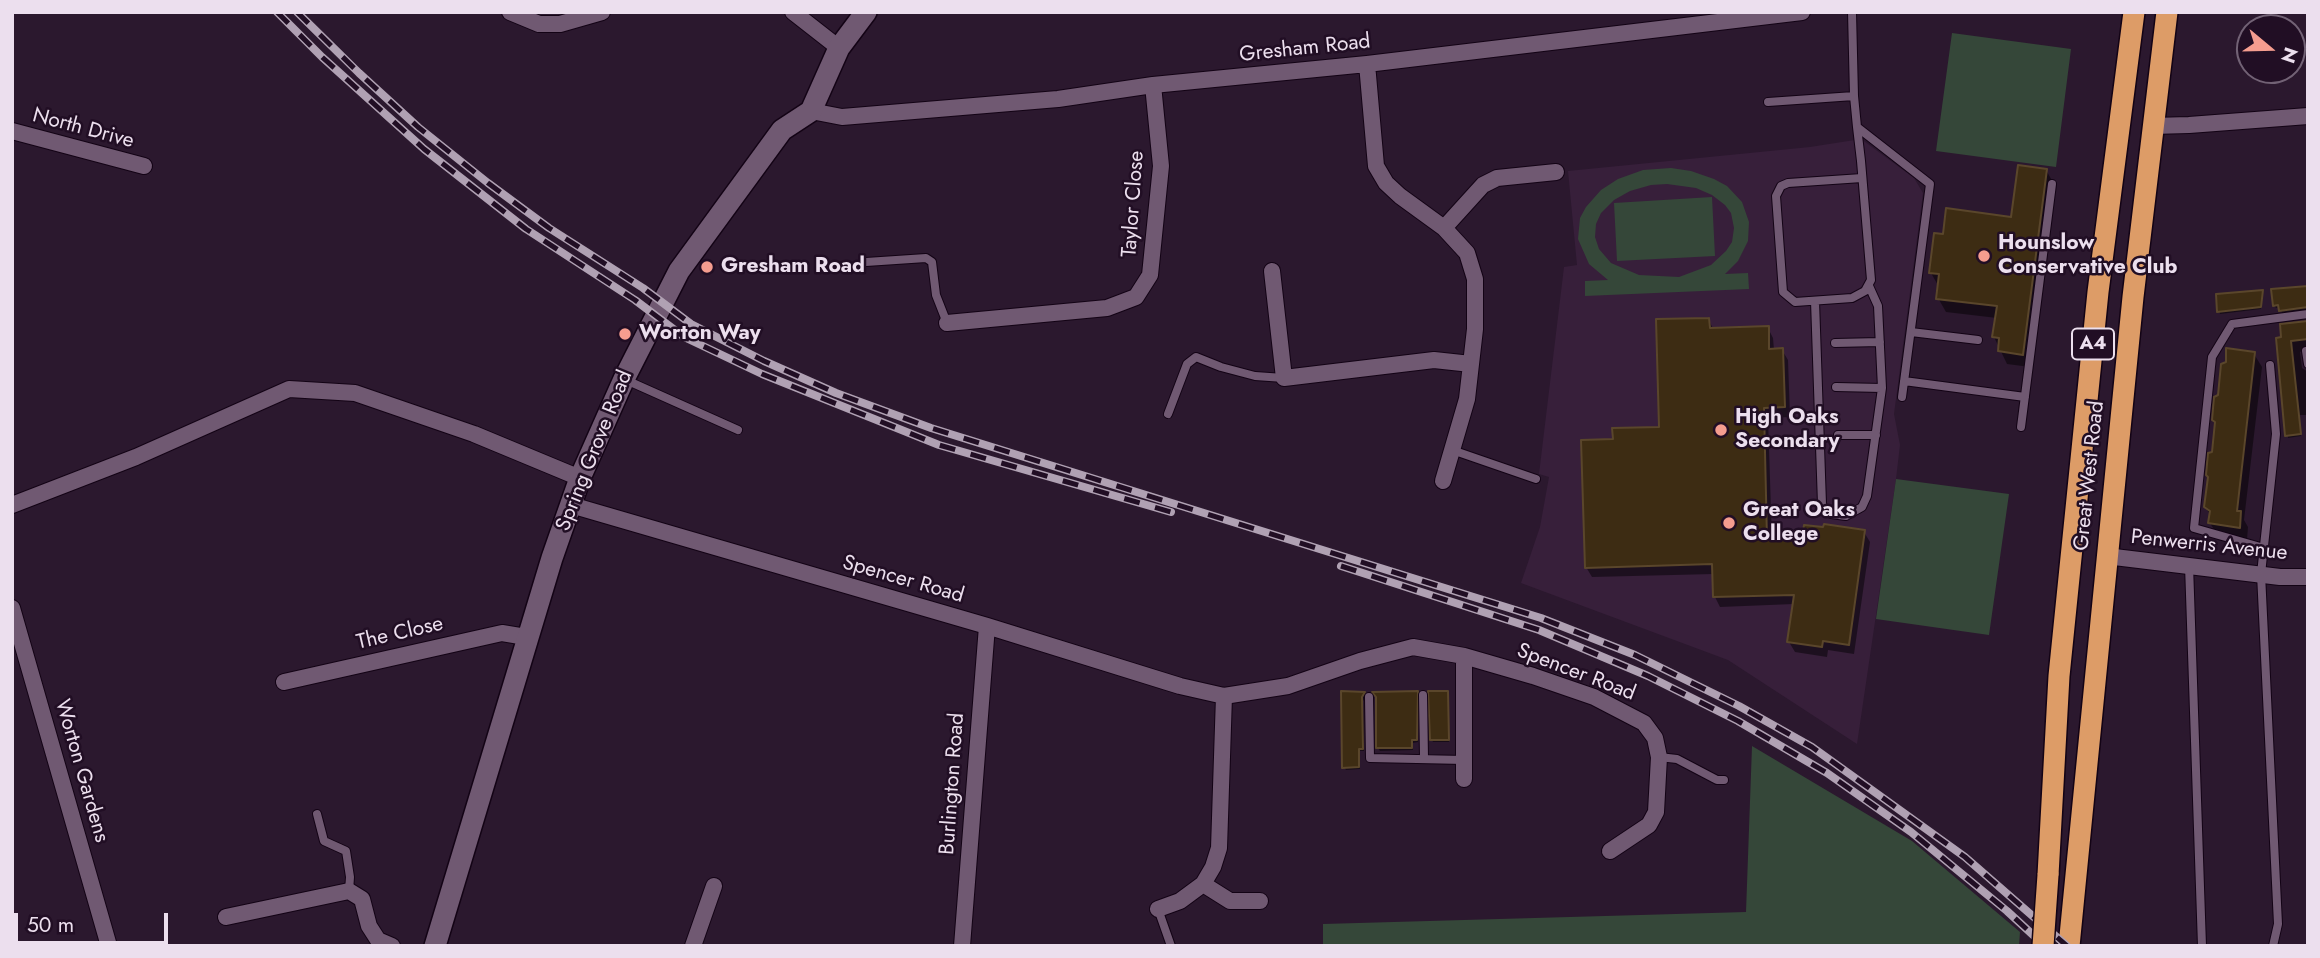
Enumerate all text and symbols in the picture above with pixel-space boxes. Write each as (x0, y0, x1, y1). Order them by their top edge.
north arrow (2236, 14, 2306, 84)
street label: Gresham Road (1238, 30, 1372, 68)
text: N (2274, 44, 2305, 67)
street label: North Drive (30, 103, 136, 155)
street label: Taylor Close (1118, 150, 1150, 258)
place label: Hounslow Conservative Club (1998, 231, 2177, 281)
marker: Hounslow Conservative Club (1976, 248, 1992, 264)
place label: Gresham Road (721, 254, 865, 280)
marker: Gresham Road (699, 259, 715, 275)
place label: Worton Way (639, 321, 761, 347)
marker: Worton Way (617, 326, 633, 342)
road number: A4 (2072, 328, 2114, 360)
street label: Spring Grove Road (551, 367, 639, 535)
street label: Great West Road (2070, 400, 2110, 552)
place label: High Oaks Secondary (1735, 405, 1839, 455)
marker: High Oaks Secondary (1713, 422, 1729, 438)
place label: Great Oaks College (1743, 498, 1855, 548)
marker: Great Oaks College (1721, 515, 1737, 531)
street label: Penwerris Avenue (2129, 525, 2289, 567)
street label: Spencer Road (839, 551, 967, 609)
street label: The Close (354, 612, 446, 656)
street label: Spencer Road (1513, 639, 1639, 707)
street label: Worton Gardens (49, 697, 113, 845)
street label: Burlington Road (935, 712, 971, 856)
scale bar (18, 898, 172, 942)
text: 50 m (27, 910, 74, 940)

